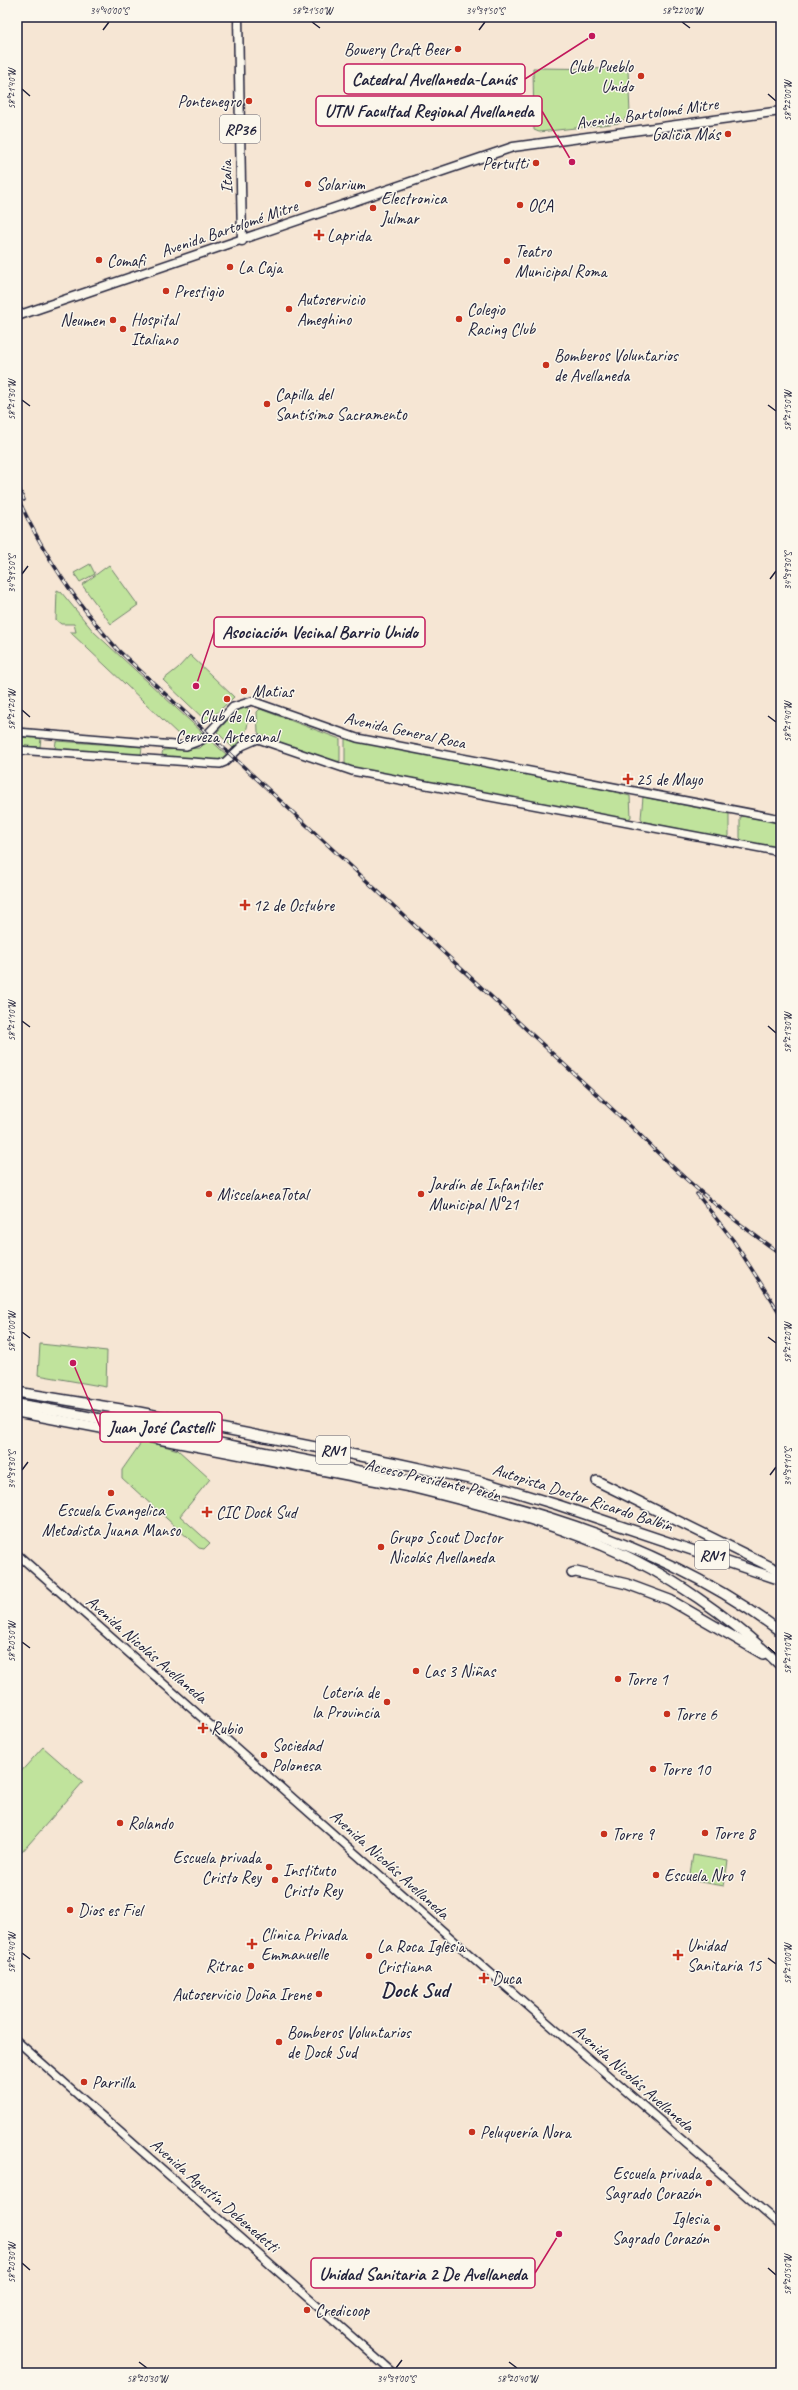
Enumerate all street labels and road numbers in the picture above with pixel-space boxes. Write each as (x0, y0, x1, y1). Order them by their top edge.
street label: Avenida Bartolomé Mitre (575, 93, 721, 134)
road number: RP36 (220, 115, 260, 143)
street label: Italia (216, 158, 237, 194)
street label: Avenida Bartolomé Mitre (158, 195, 302, 262)
street label: Avenida General Roca (343, 707, 468, 754)
road number: RN1 (316, 1436, 350, 1464)
street label: Acceso Presidente Perón (363, 1454, 504, 1506)
street label: Autopista Doctor Ricardo Balbín (490, 1458, 677, 1537)
road number: RN1 (695, 1541, 729, 1569)
street label: Avenida Nicolás Avellaneda (82, 1591, 213, 1709)
street label: Avenida Nicolás Avellaneda (326, 1805, 455, 1925)
street label: Avenida Nicolás Avellaneda (569, 2020, 700, 2138)
street label: Avenida Agustín Debenedetti (146, 2134, 285, 2258)

